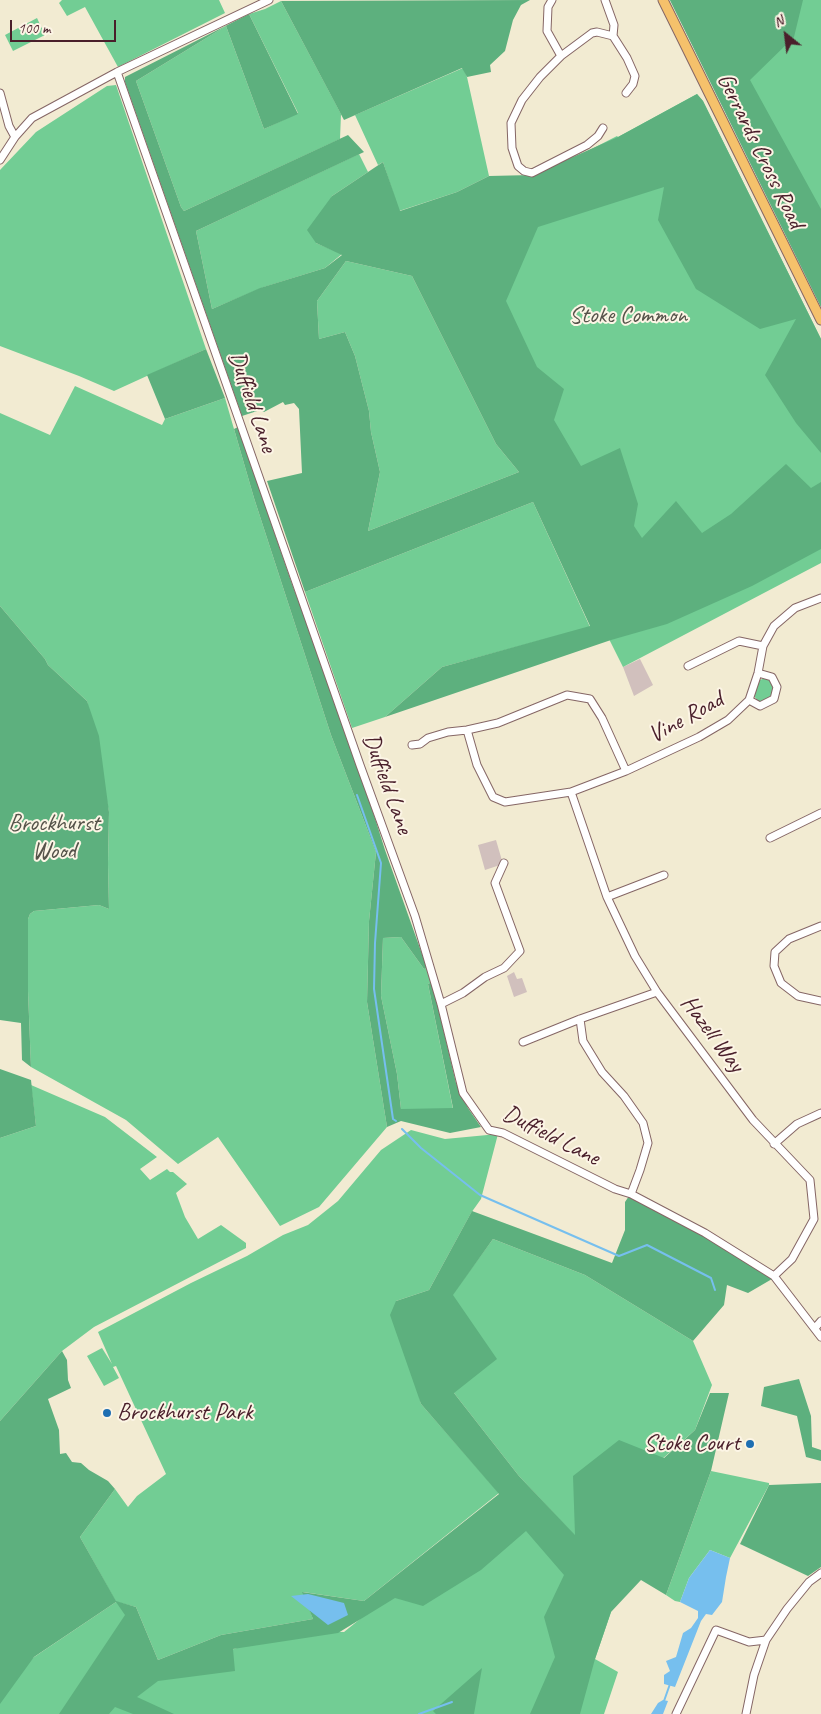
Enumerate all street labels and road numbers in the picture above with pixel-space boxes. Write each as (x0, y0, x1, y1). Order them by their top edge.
street label: Gerrards Cross Road (710, 69, 810, 233)
street label: Duffield Lane (221, 348, 283, 456)
street label: Vine Road (644, 686, 728, 750)
street label: Duffield Lane (356, 730, 418, 838)
street label: Hazell Way (674, 990, 750, 1078)
street label: Duffield Lane (498, 1099, 604, 1173)

